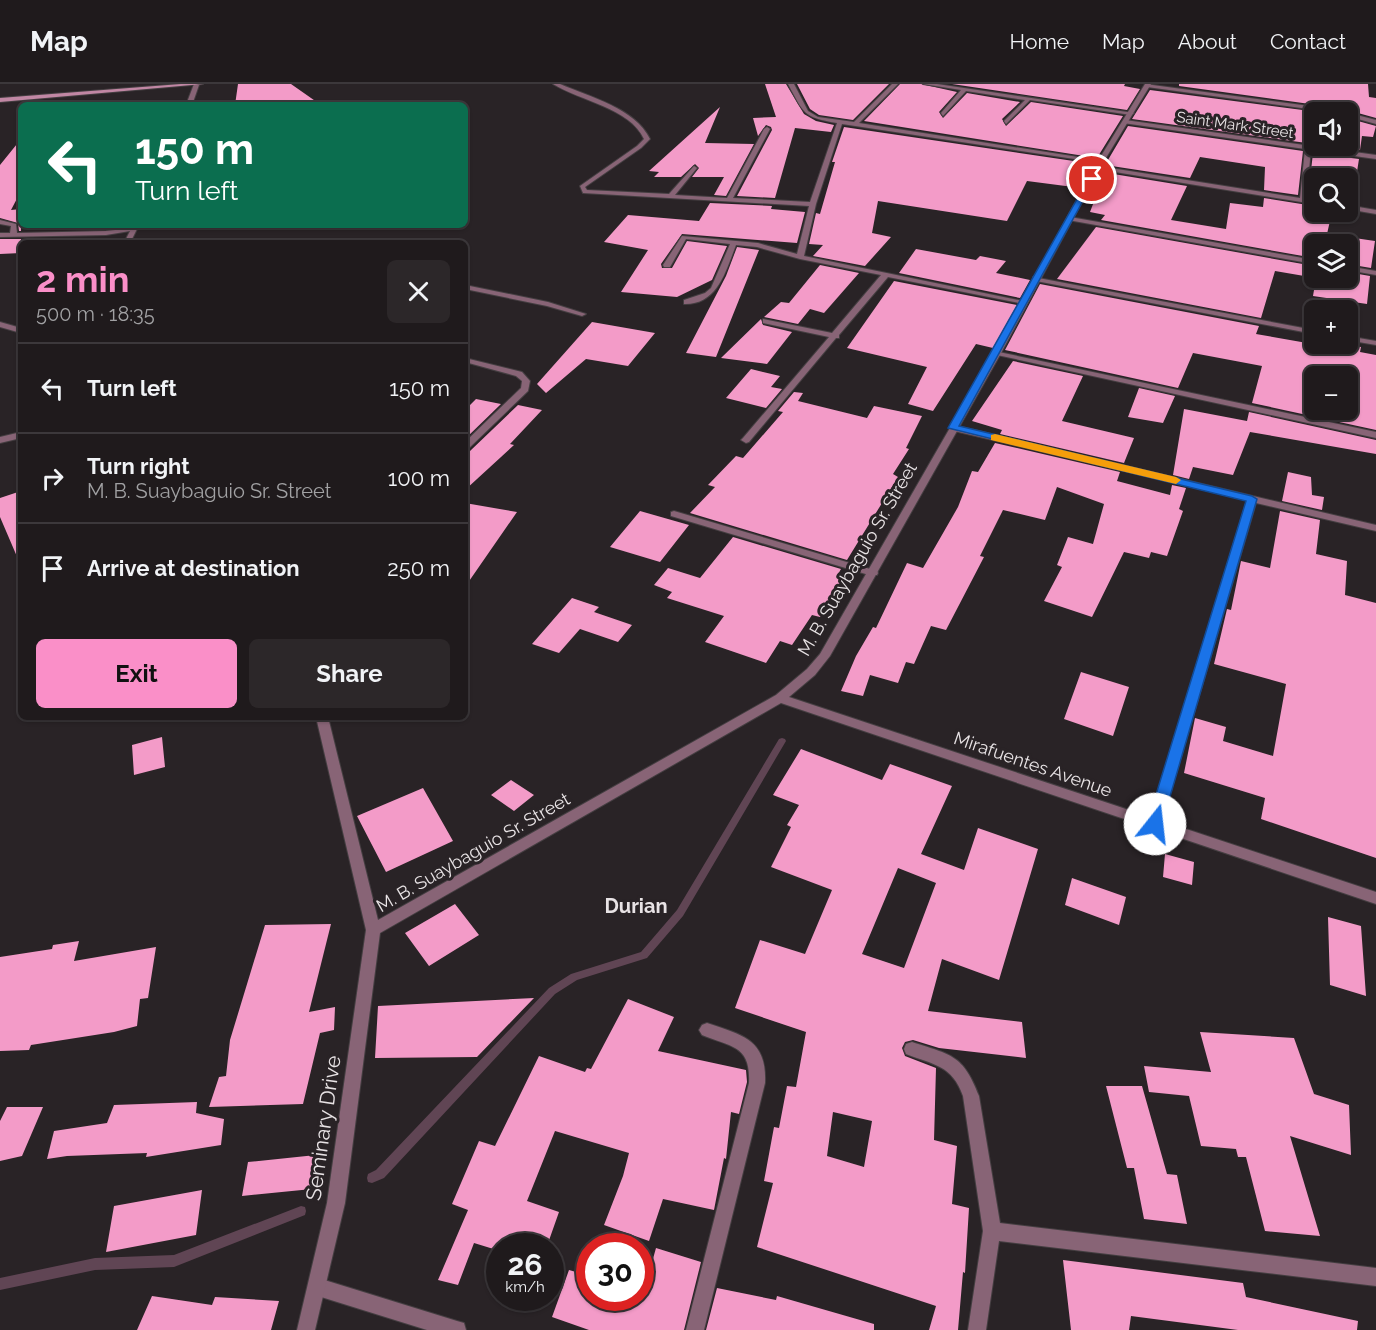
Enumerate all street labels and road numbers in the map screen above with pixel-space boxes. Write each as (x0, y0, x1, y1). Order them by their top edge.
street label: Saint Mark Street (1175, 108, 1295, 142)
street label: M. B. Suaybaguio Sr. Street (793, 458, 921, 660)
street label: Mirafuentes Avenue (951, 727, 1115, 801)
street label: M. B. Suaybaguio Sr. Street (372, 788, 574, 916)
street label: Seminary Drive (300, 1054, 346, 1202)

